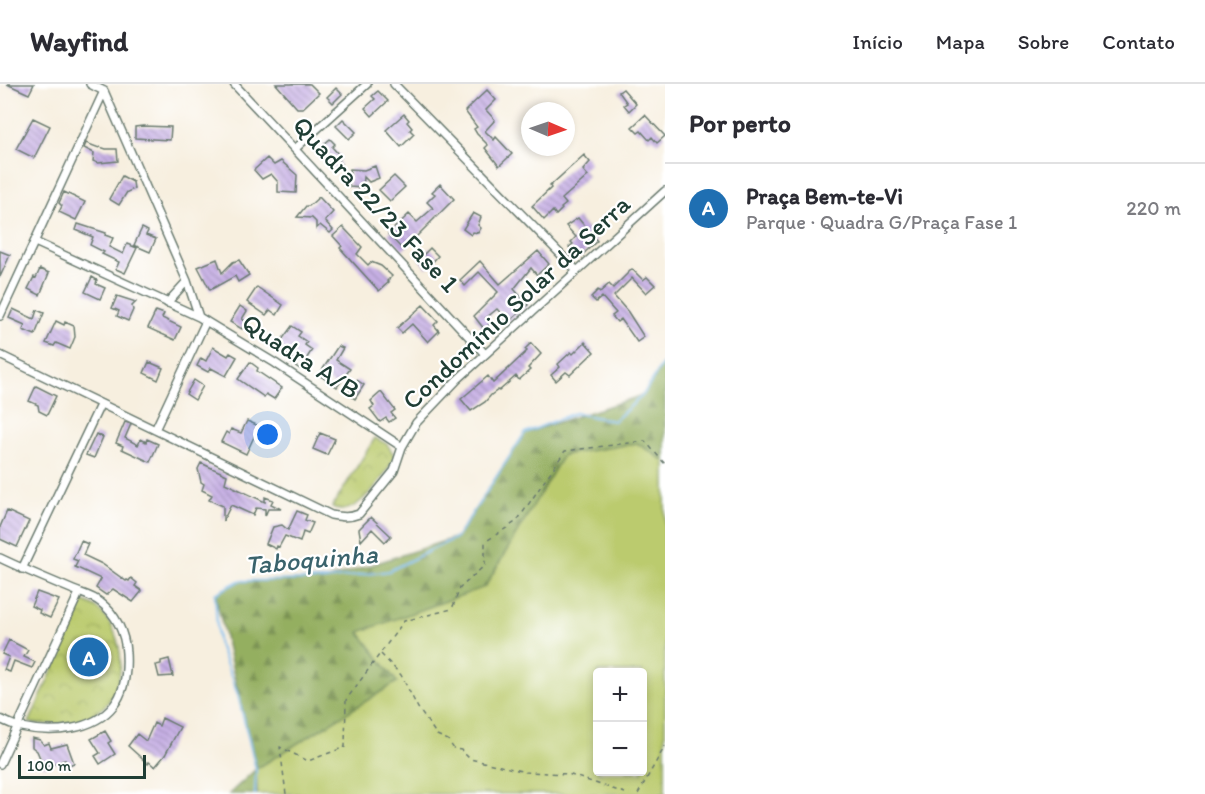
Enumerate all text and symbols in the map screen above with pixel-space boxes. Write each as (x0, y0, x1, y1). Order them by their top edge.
text: Wayfind (30, 24, 128, 58)
text: Início (852, 29, 903, 54)
text: Mapa (936, 29, 985, 54)
text: Sobre (1018, 29, 1069, 54)
text: Contato (1102, 29, 1175, 54)
north arrow (521, 102, 575, 156)
text: Por perto (689, 107, 791, 139)
street label: Quadra 22/23 Fase 1 (286, 109, 466, 299)
text: Praça Bem-te-Vi (746, 183, 903, 210)
street label: Condomínio Solar da Serra (395, 188, 637, 416)
text: A (702, 196, 715, 220)
text: 220 m (1126, 196, 1181, 220)
text: Parque · Quadra G/Praça Fase 1 (746, 210, 1017, 234)
street label: Quadra A/B (236, 306, 366, 406)
your location (253, 420, 282, 449)
water label: Taboquinha (243, 537, 379, 581)
pin: A (70, 634, 109, 680)
map controls (593, 668, 647, 776)
button: + (593, 668, 647, 722)
button: − (593, 722, 647, 776)
scale bar (18, 752, 146, 780)
text: 100 m (27, 756, 71, 775)

